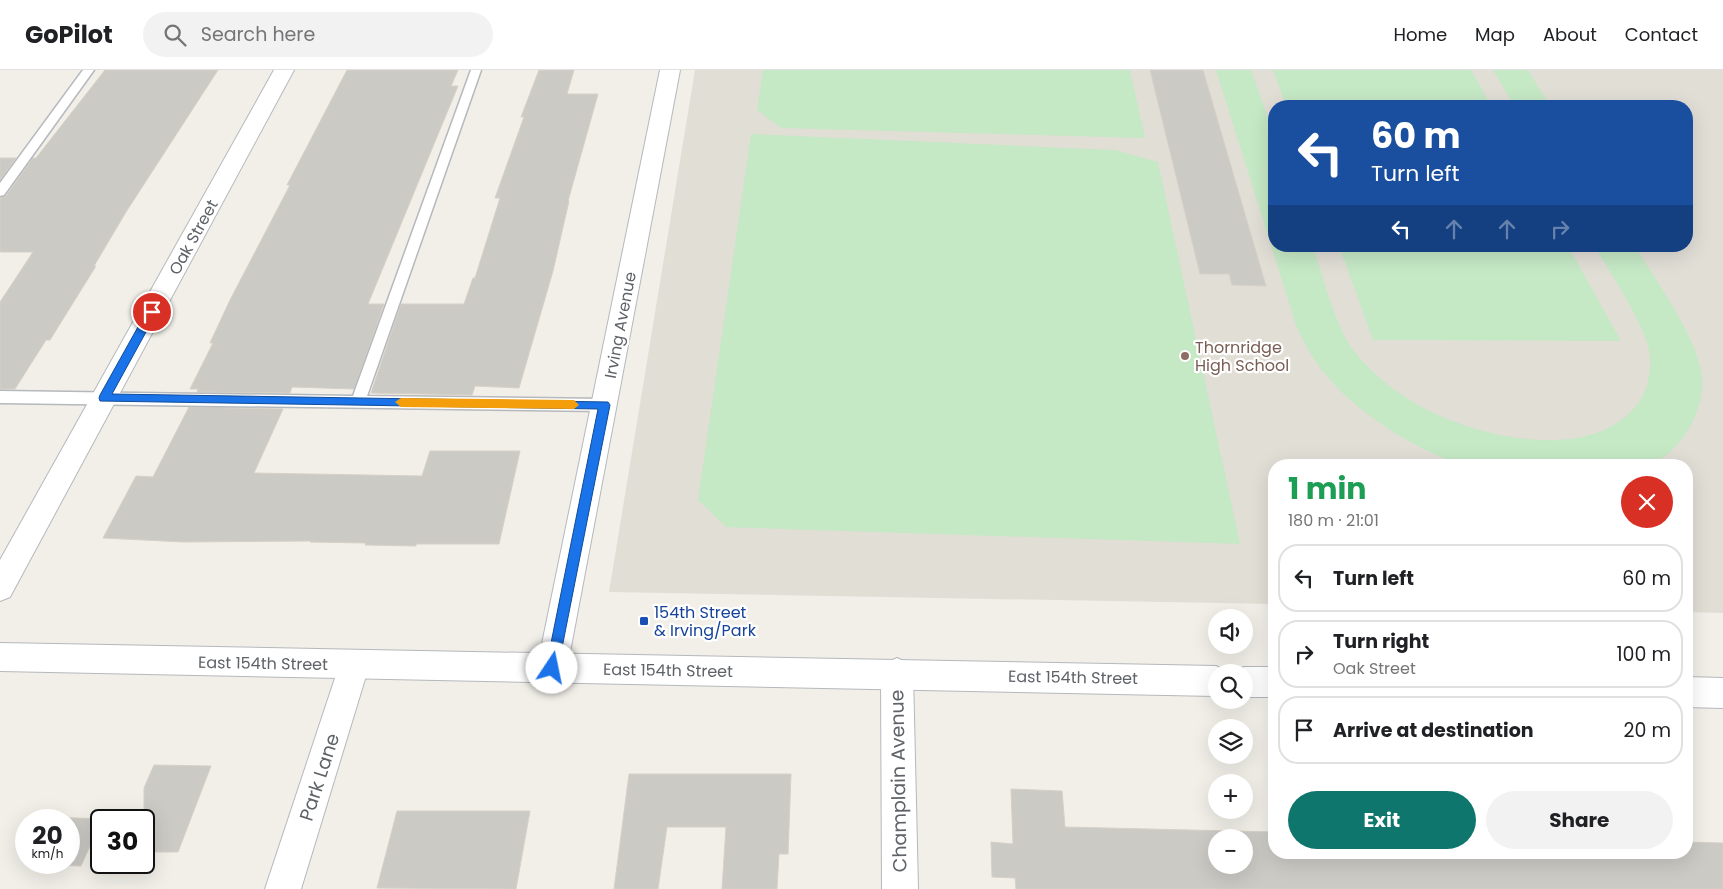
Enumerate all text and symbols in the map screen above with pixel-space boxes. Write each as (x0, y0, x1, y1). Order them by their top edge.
search box (143, 12, 493, 57)
text: GoPilot (25, 18, 113, 51)
icon: search (161, 21, 189, 49)
text: Search here (201, 21, 315, 48)
text: Home (1393, 22, 1447, 47)
text: Map (1475, 22, 1515, 47)
text: About (1543, 22, 1597, 47)
text: Contact (1625, 22, 1698, 47)
text: 60 m (1371, 111, 1461, 160)
icon: left (1288, 120, 1353, 185)
text: Turn left (1371, 158, 1459, 189)
street label: Oak Street (163, 195, 224, 279)
icon: left (1387, 215, 1415, 243)
icon: ahead (1440, 215, 1468, 243)
icon: ahead (1493, 215, 1521, 243)
icon: right (1546, 215, 1574, 243)
street label: Irving Avenue (599, 270, 642, 380)
pin (131, 291, 173, 333)
icon: arrive (138, 298, 166, 326)
place label: Thornridge High School (1195, 336, 1289, 377)
marker: Thornridge High School (1179, 350, 1191, 362)
text: 1 min (1288, 467, 1366, 510)
button: close (1621, 476, 1673, 528)
text: 180 m · 21:01 (1288, 509, 1379, 532)
icon: left (1290, 564, 1318, 592)
text: Turn left (1333, 565, 1414, 592)
text: 60 m (1622, 565, 1671, 592)
place label: 154th Street & Irving/Park (654, 601, 757, 642)
map controls (1208, 609, 1253, 874)
button: sound (1208, 609, 1253, 654)
marker: 154th Street & Irving/Park (638, 615, 650, 627)
text: Turn right (1333, 628, 1429, 655)
icon: right (1290, 640, 1318, 668)
position arrow (525, 641, 577, 693)
text: 100 m (1616, 641, 1671, 668)
street label: East 154th Street (198, 651, 328, 676)
text: Oak Street (1333, 657, 1416, 680)
street label: East 154th Street (603, 658, 733, 683)
button: search (1208, 664, 1253, 709)
street label: East 154th Street (1008, 665, 1138, 690)
street label: Champlain Avenue (883, 689, 914, 873)
icon: arrive (1290, 716, 1318, 744)
text: Arrive at destination (1333, 717, 1534, 744)
text: 20 m (1623, 717, 1671, 744)
button: layers (1208, 719, 1253, 764)
street label: Park Lane (293, 730, 346, 825)
button: + (1208, 774, 1253, 819)
button: Exit (1288, 791, 1476, 849)
button: Share (1486, 791, 1673, 849)
speed limit sign: 30 (90, 809, 155, 874)
text: 20 (32, 818, 63, 853)
button: − (1208, 829, 1253, 874)
text: km/h (32, 845, 63, 862)

